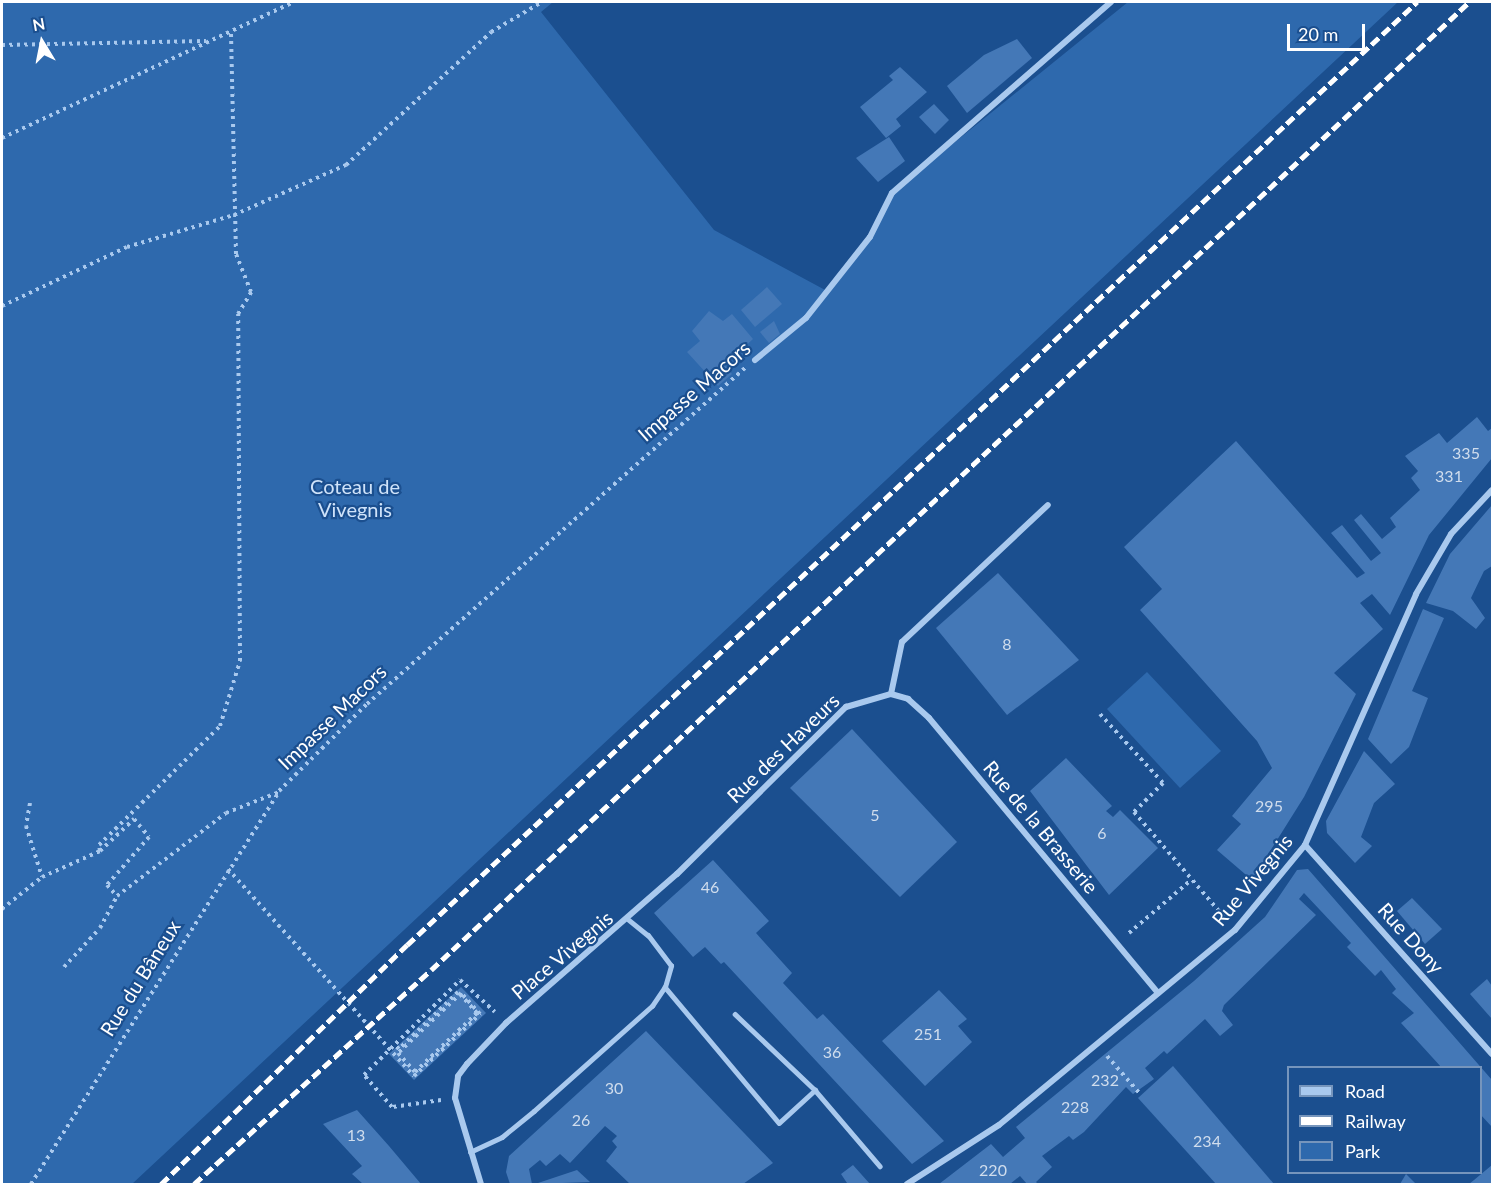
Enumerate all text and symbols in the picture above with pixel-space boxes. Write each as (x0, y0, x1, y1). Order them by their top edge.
north arrow (12, 12, 72, 72)
scale bar (1290, 12, 1368, 50)
text: N (31, 13, 46, 34)
text: 20 m (1298, 23, 1338, 45)
street label: Impasse Macors (633, 336, 755, 446)
house number: 335 (1452, 443, 1480, 463)
house number: 331 (1435, 466, 1463, 486)
park label: Coteau de Vivegnis (310, 475, 400, 522)
house number: 8 (1002, 634, 1012, 654)
street label: Impasse Macors (273, 659, 391, 775)
street label: Rue des Haveurs (722, 688, 844, 808)
street label: Rue de la Brasserie (978, 756, 1104, 898)
house number: 295 (1255, 796, 1283, 816)
house number: 5 (870, 805, 880, 825)
house number: 6 (1097, 823, 1107, 843)
street label: Rue Vivegnis (1207, 829, 1297, 931)
house number: 46 (701, 877, 719, 897)
street label: Rue Dony (1373, 898, 1449, 978)
street label: Place Vivegnis (506, 905, 618, 1005)
street label: Rue du Bâneux (95, 916, 185, 1040)
house number: 251 (914, 1024, 942, 1044)
house number: 36 (823, 1042, 841, 1062)
legend (1287, 1066, 1482, 1174)
house number: 232 (1091, 1070, 1119, 1090)
house number: 30 (605, 1078, 623, 1098)
text: Road (1345, 1080, 1385, 1102)
house number: 228 (1061, 1097, 1089, 1117)
house number: 26 (572, 1110, 590, 1130)
text: Railway (1345, 1110, 1406, 1132)
house number: 13 (347, 1125, 365, 1145)
house number: 234 (1193, 1131, 1221, 1151)
text: Park (1345, 1140, 1380, 1162)
house number: 220 (979, 1160, 1007, 1180)

